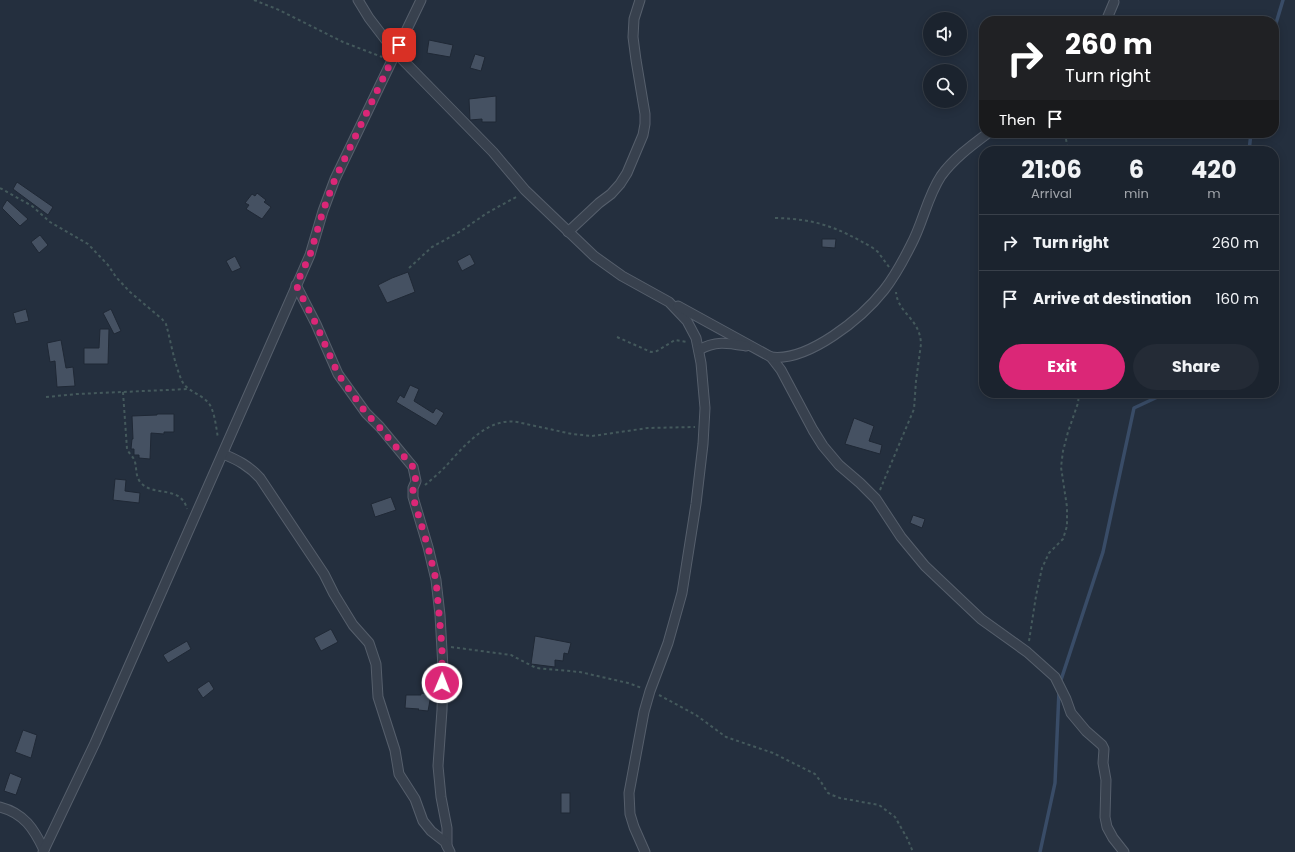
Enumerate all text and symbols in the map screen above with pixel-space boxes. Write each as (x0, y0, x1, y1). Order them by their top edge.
map controls (923, 12, 967, 108)
button: sound (923, 12, 967, 56)
text: 260 m (1065, 25, 1153, 64)
pin (382, 28, 416, 62)
icon: right (999, 32, 1051, 84)
icon: arrive (388, 34, 410, 56)
text: Turn right (1065, 63, 1151, 88)
button: search (923, 64, 967, 108)
icon: arrive (1044, 108, 1066, 130)
text: Then (999, 109, 1036, 130)
text: 21:06 (1021, 153, 1082, 186)
text: 6 (1129, 153, 1144, 186)
text: 420 (1191, 153, 1237, 186)
text: Arrival (1031, 184, 1072, 203)
text: min (1124, 184, 1149, 203)
text: m (1207, 184, 1221, 203)
icon: right (999, 232, 1021, 254)
text: Turn right (1033, 232, 1109, 253)
text: 260 m (1212, 232, 1259, 253)
icon: arrive (999, 288, 1021, 310)
text: Arrive at destination (1033, 288, 1191, 309)
text: 160 m (1216, 288, 1259, 309)
button: Exit (999, 344, 1125, 390)
button: Share (1133, 344, 1259, 390)
position arrow (421, 662, 463, 704)

